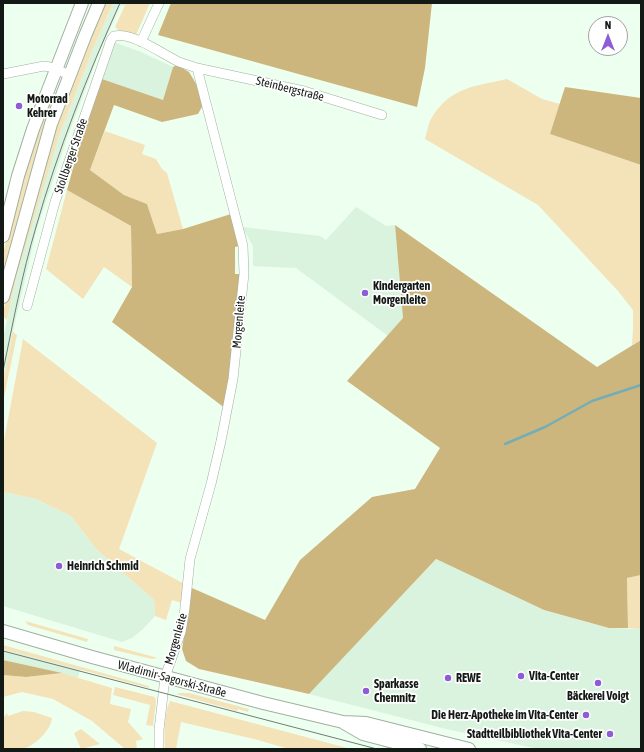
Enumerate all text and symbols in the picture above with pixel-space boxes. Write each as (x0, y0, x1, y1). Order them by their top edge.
north arrow (588, 16, 628, 56)
text: N (605, 19, 611, 31)
street label: Steinbergstraße (255, 74, 325, 104)
place label: Motorrad Kehrer (27, 92, 68, 120)
marker: Motorrad Kehrer (14, 101, 24, 111)
street label: Stollberger Straße (51, 116, 91, 196)
place label: Kindergarten Morgenleite (373, 279, 430, 307)
marker: Kindergarten Morgenleite (360, 288, 370, 298)
street label: Morgenleite (230, 295, 248, 349)
place label: Heinrich Schmid (67, 559, 139, 573)
marker: Heinrich Schmid (54, 561, 64, 571)
street label: Morgenleite (162, 611, 190, 667)
street label: Wladimir-Sagorski-Straße (116, 658, 228, 700)
place label: Vita-Center (529, 669, 579, 683)
place label: REWE (456, 671, 481, 685)
marker: Vita-Center (516, 671, 526, 681)
marker: REWE (443, 673, 453, 683)
place label: Sparkasse Chemnitz (374, 677, 419, 705)
marker: Bäckerei Voigt (593, 678, 603, 688)
marker: Sparkasse Chemnitz (361, 686, 371, 696)
place label: Bäckerei Voigt (567, 689, 629, 703)
place label: Die Herz-Apotheke im Vita-Center (431, 708, 578, 722)
marker: Die Herz-Apotheke im Vita-Center (581, 710, 591, 720)
place label: Stadtteilbibliothek Vita-Center (467, 727, 602, 741)
marker: Stadtteilbibliothek Vita-Center (605, 729, 615, 739)

